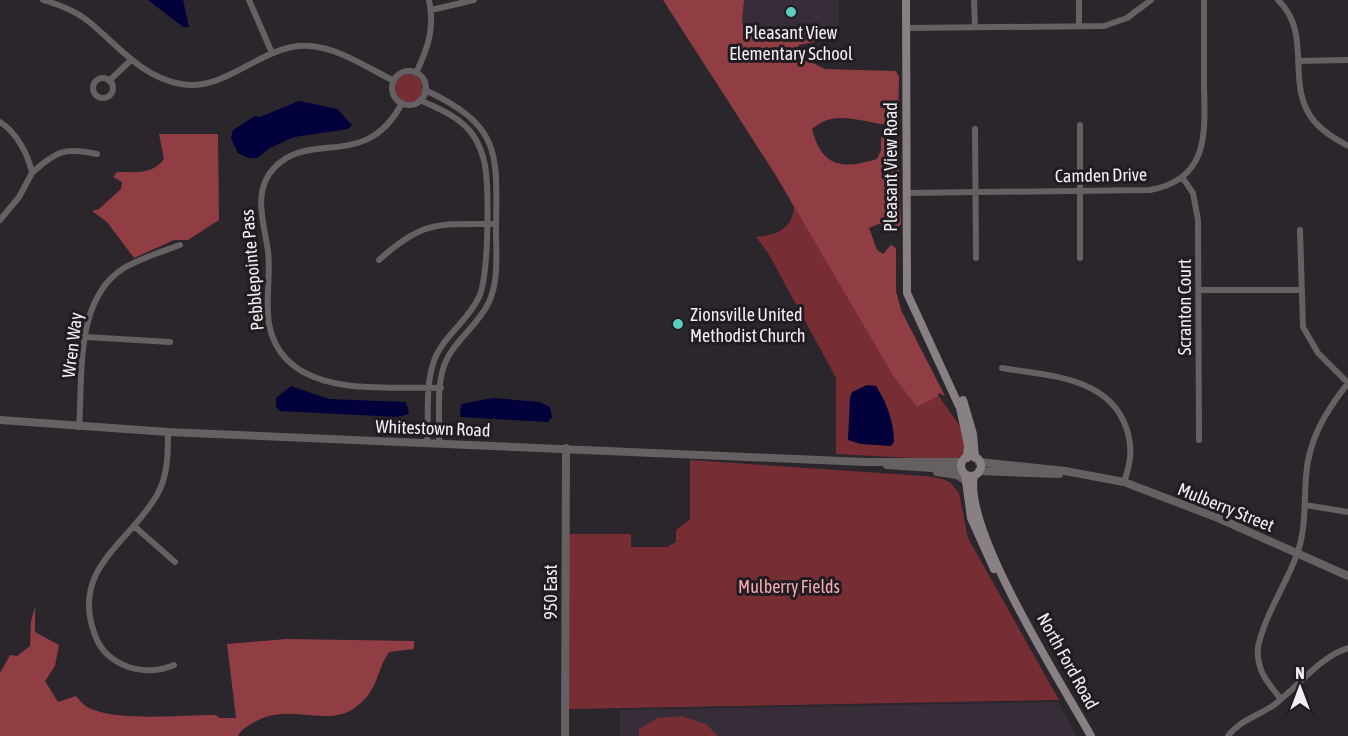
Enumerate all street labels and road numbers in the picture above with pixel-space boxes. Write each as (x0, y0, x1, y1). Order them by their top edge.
street label: Pleasant View Road (880, 102, 901, 232)
street label: Camden Drive (1055, 164, 1147, 186)
street label: Pebblepointe Pass (236, 208, 268, 332)
street label: Scranton Court (1174, 259, 1195, 355)
street label: Wren Way (58, 311, 86, 379)
street label: Whitestown Road (375, 415, 491, 441)
street label: Mulberry Street (1175, 478, 1277, 536)
street label: 950 East (540, 564, 561, 620)
street label: North Ford Road (1033, 609, 1103, 713)

